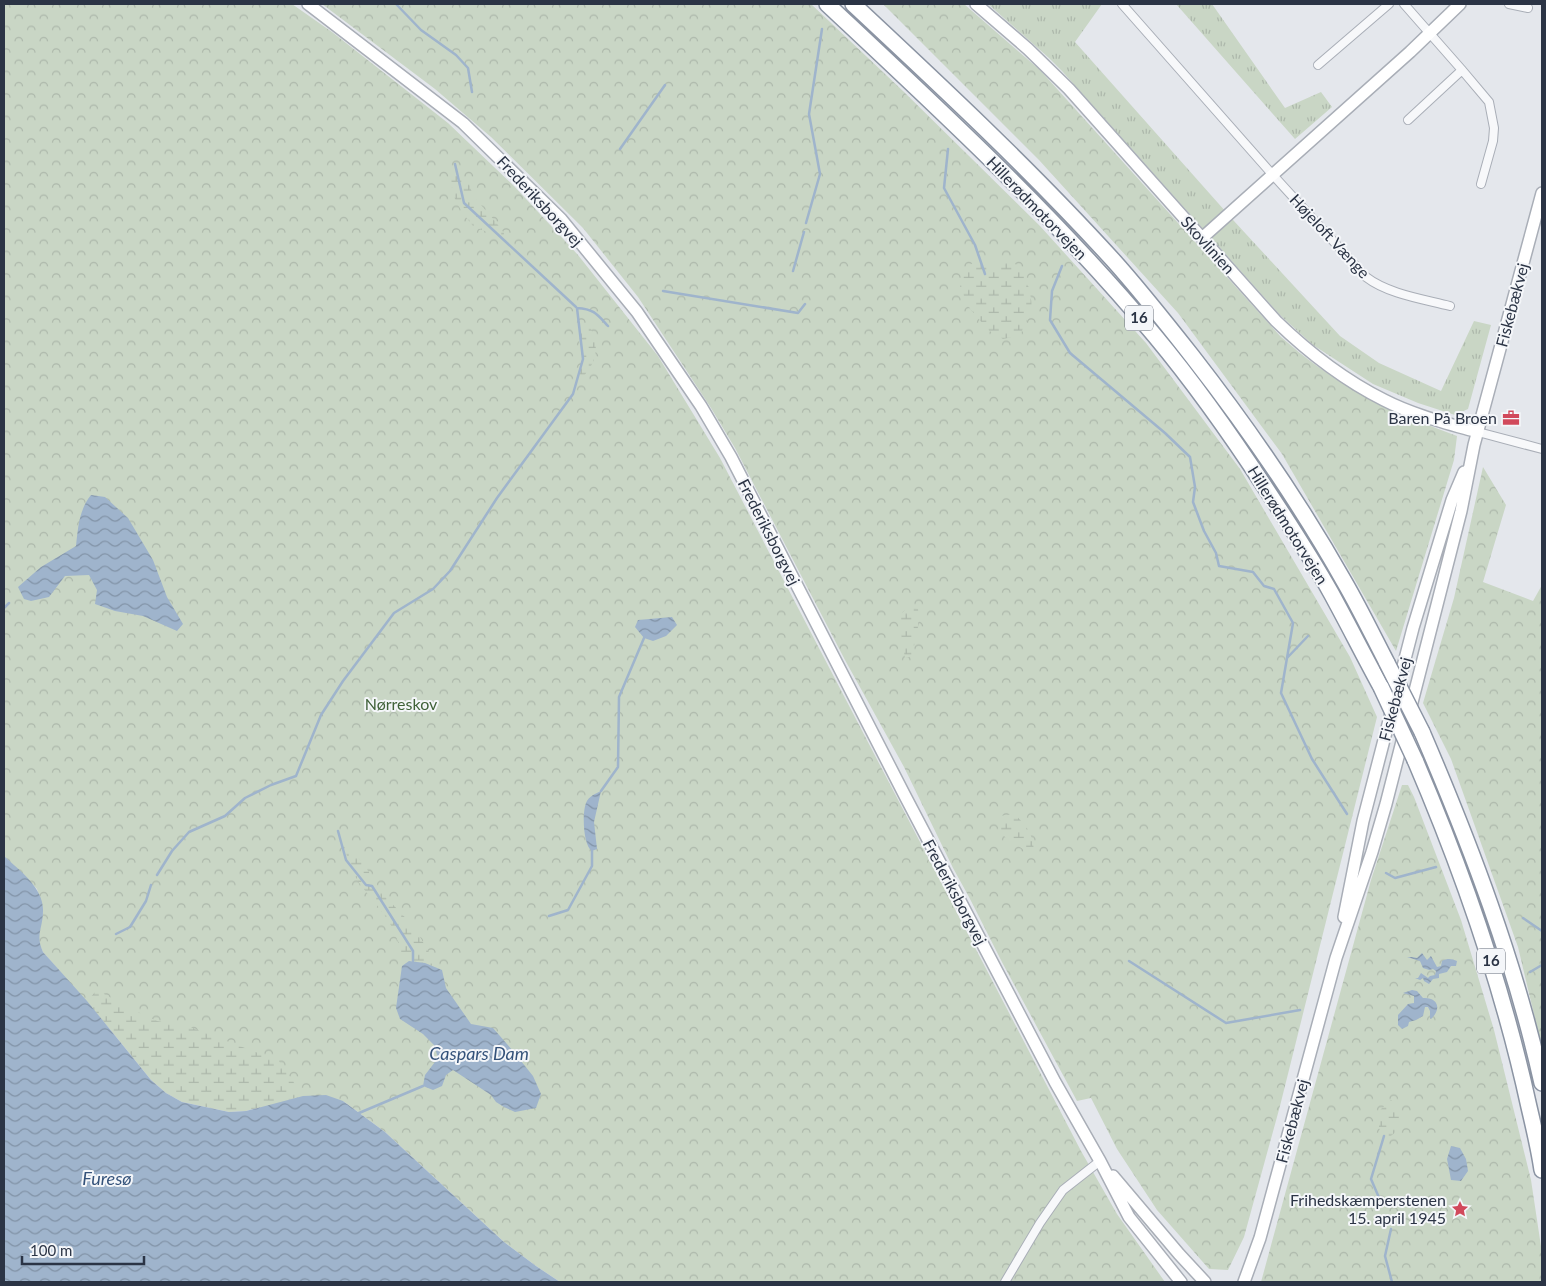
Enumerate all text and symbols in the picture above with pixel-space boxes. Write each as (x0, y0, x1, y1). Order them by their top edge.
street label: Frederiksborgvej (494, 151, 587, 250)
street label: Hillerødmotorvejen (983, 152, 1091, 263)
street label: Højeloft Vænge (1286, 189, 1374, 282)
street label: Skovlinien (1178, 212, 1239, 277)
street label: Fiskebækvej (1491, 261, 1532, 349)
road number: 16 (1125, 306, 1153, 330)
place label: Baren På Broen (1388, 408, 1497, 427)
office icon: Baren På Broen (1501, 408, 1521, 428)
street label: Hillerødmotorvejen (1244, 462, 1332, 587)
street label: Frederiksborgvej (734, 475, 804, 588)
street label: Fiskebækvej (1374, 655, 1415, 743)
park label: Nørreskov (365, 694, 438, 713)
street label: Frederiksborgvej (920, 836, 991, 948)
road number: 16 (1477, 948, 1505, 974)
water label: Caspars Dam (429, 1042, 529, 1064)
street label: Fiskebækvej (1271, 1077, 1312, 1165)
water label: Furesø (82, 1167, 132, 1189)
place label: Frihedskæmperstenen 15. april 1945 (1290, 1190, 1446, 1227)
place icon: Frihedskæmperstenen 15. april 1945 (1450, 1199, 1470, 1219)
scale bar (22, 1234, 145, 1266)
text: 100 m (30, 1241, 72, 1259)

